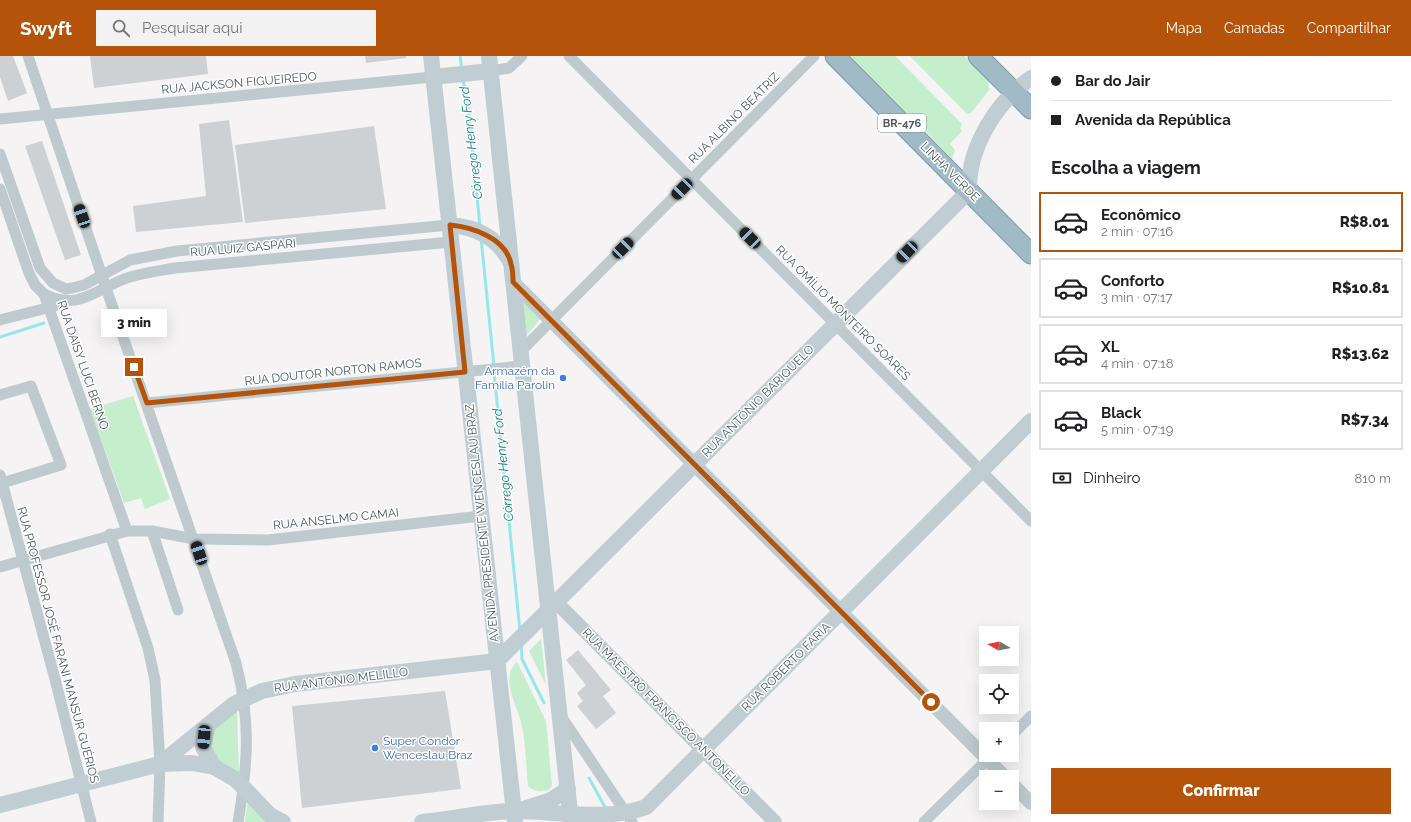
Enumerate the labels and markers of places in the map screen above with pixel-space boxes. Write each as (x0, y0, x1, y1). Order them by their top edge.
place label: Armazém da Família Parolin (475, 364, 555, 392)
marker: Armazém da Família Parolin (558, 373, 568, 383)
place label: Super Condor Wenceslau Braz (383, 734, 473, 762)
marker: Super Condor Wenceslau Braz (370, 743, 380, 753)

